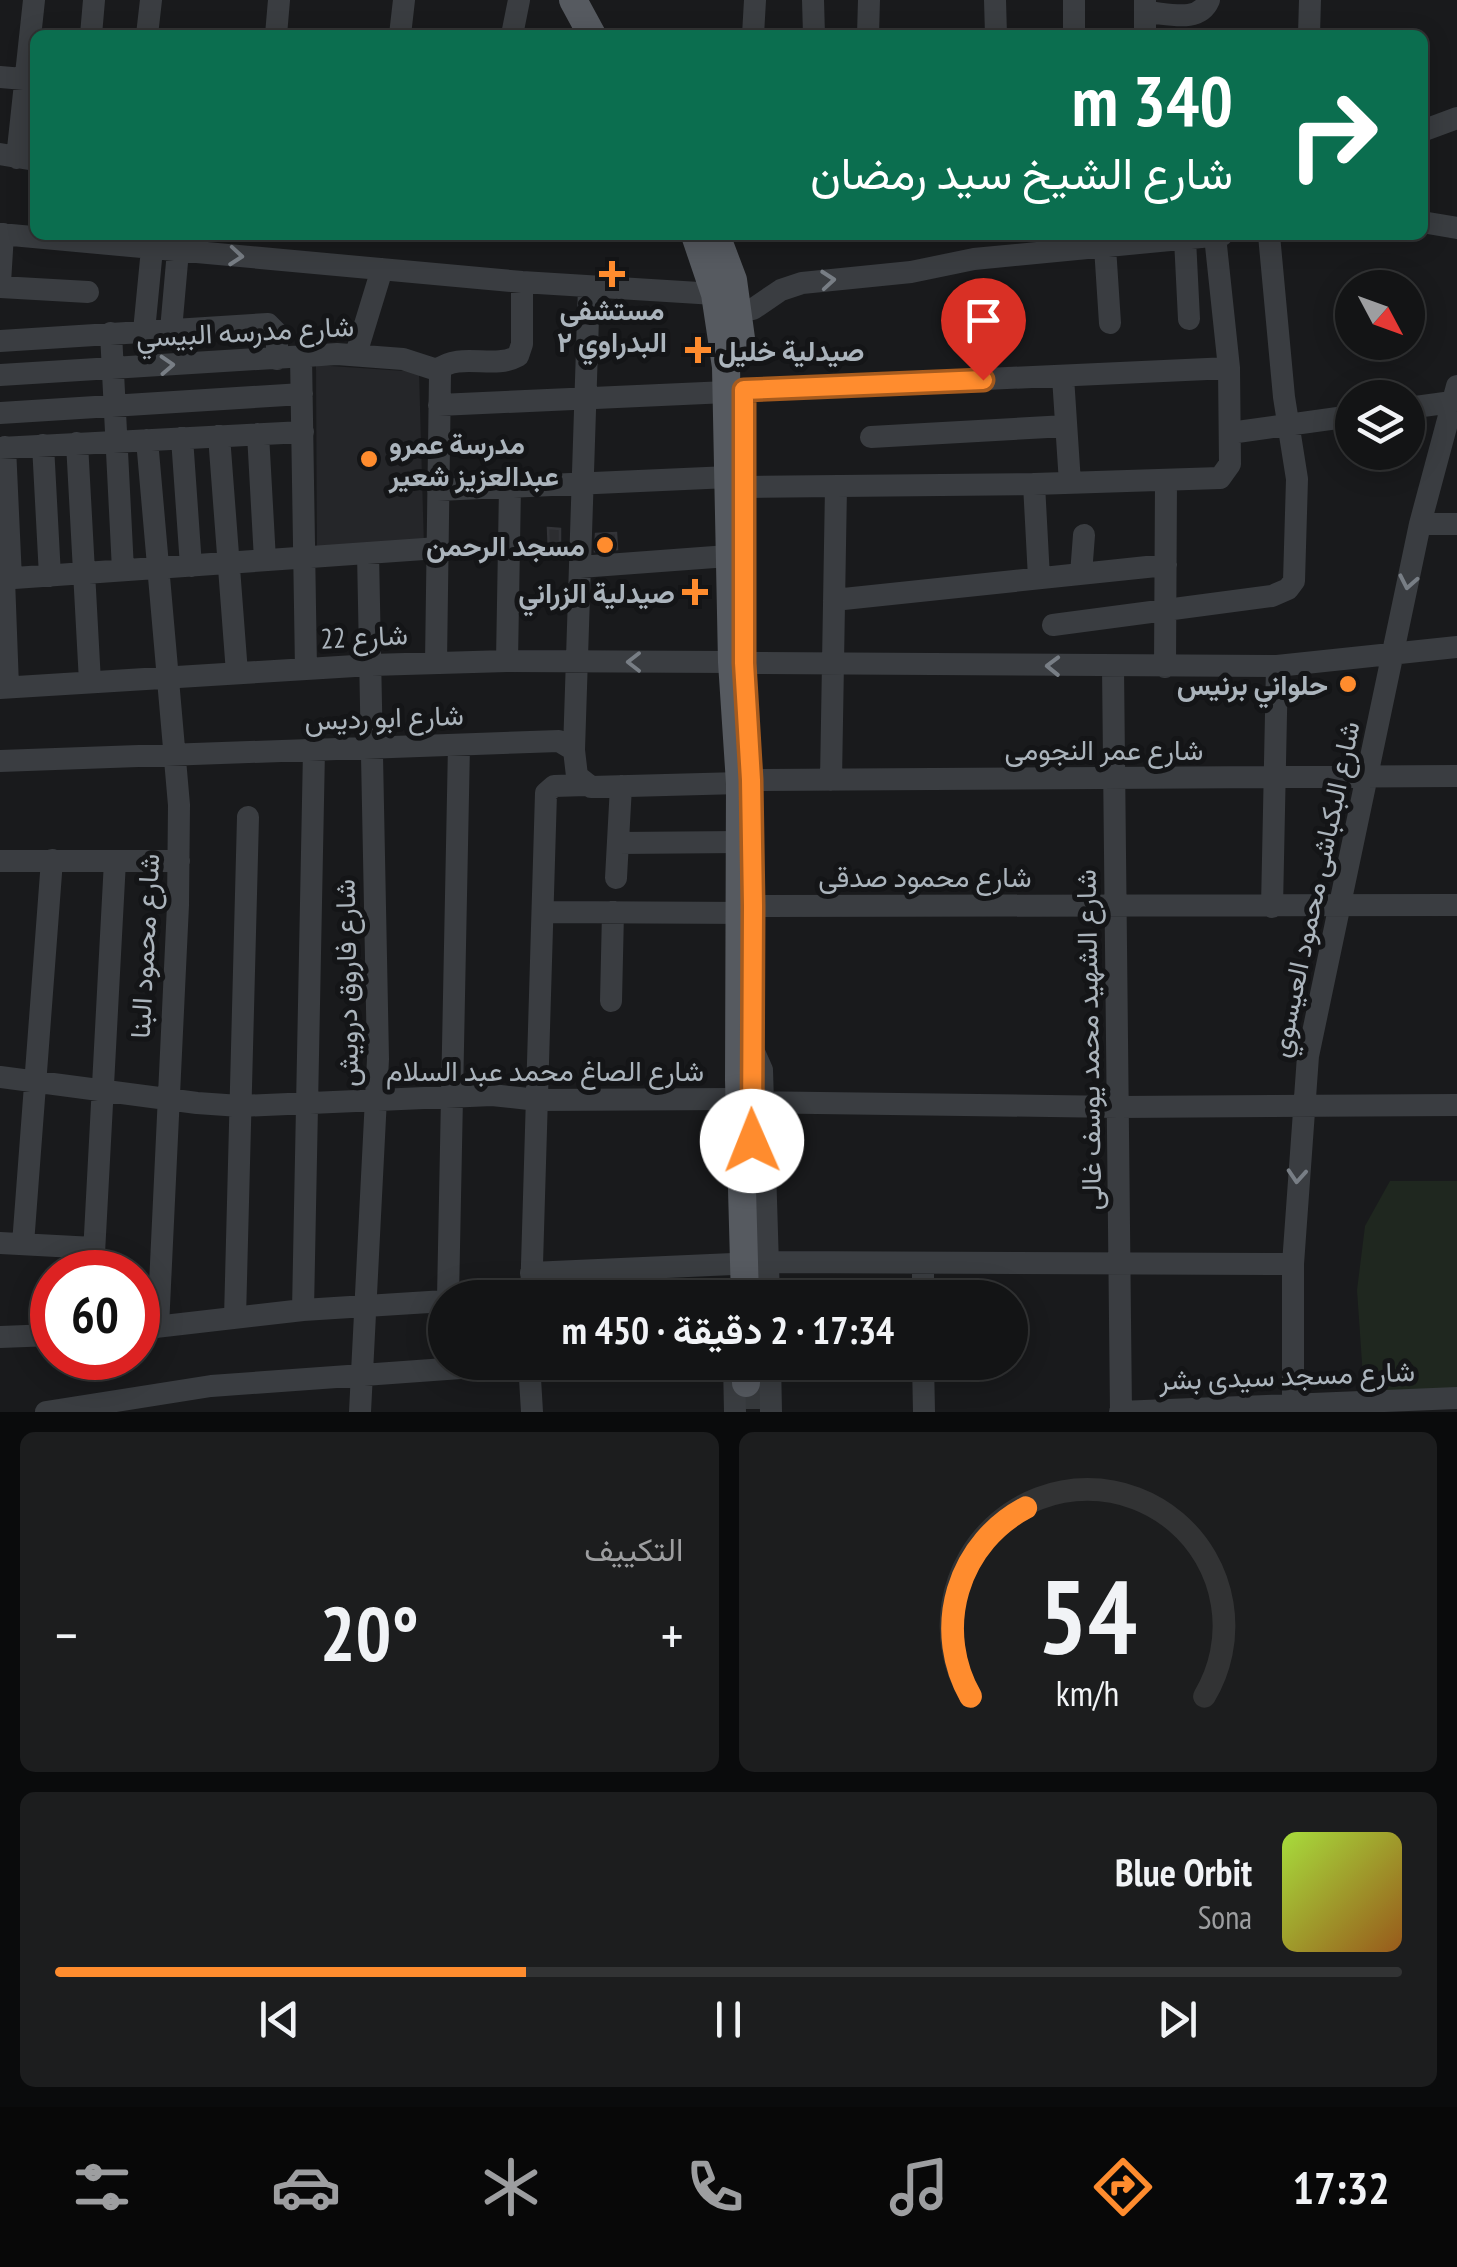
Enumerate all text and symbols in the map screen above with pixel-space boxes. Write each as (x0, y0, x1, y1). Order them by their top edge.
text: 340 m (1072, 55, 1233, 145)
icon: right (1268, 70, 1398, 200)
text: شارع الشيخ سيد رمضان (810, 143, 1233, 201)
one-way arrow (229, 245, 245, 266)
marker: مستشفى البدراوي ٢ (599, 261, 625, 287)
one-way arrow (821, 270, 837, 292)
north arrow (1335, 270, 1425, 360)
map controls (1335, 270, 1425, 470)
pin (941, 278, 1026, 381)
place label: مستشفى البدراوي ٢ (557, 291, 667, 366)
icon: arrive (956, 293, 1011, 348)
street label: شارع مدرسه البيسي (135, 307, 355, 360)
place label: صيدلية خليل (718, 332, 864, 369)
marker: صيدلية خليل (687, 339, 709, 361)
one-way arrow (160, 355, 176, 376)
button: layers (1335, 380, 1425, 470)
place label: مدرسة عمرو عبدالعزيز شعير (388, 425, 559, 494)
marker: مدرسة عمرو عبدالعزيز شعير (358, 448, 380, 470)
place label: مسجد الرحمن (426, 527, 585, 564)
marker: مسجد الرحمن (594, 534, 616, 556)
place label: صيدلية الزراني (518, 574, 675, 617)
one-way arrow (1399, 574, 1420, 591)
marker: صيدلية الزراني (684, 581, 706, 603)
street label: شارع 22 (319, 615, 409, 658)
one-way arrow (626, 651, 642, 672)
one-way arrow (1044, 655, 1060, 677)
place label: حلواني برنيس (1177, 666, 1328, 709)
marker: حلواني برنيس (1337, 673, 1359, 695)
street label: شارع ابو رديس (304, 696, 464, 739)
street label: شارع البكباشى محمود العيسوي (1260, 718, 1373, 1061)
street label: شارع عمر النجومى (1005, 731, 1203, 769)
street label: شارع محمود البنا (121, 853, 168, 1039)
street label: شارع محمود صدقى (818, 858, 1032, 896)
street label: شارع الشهيد محمد يوسف غالى (1067, 869, 1110, 1211)
street label: شارع فاروق درويش (326, 879, 367, 1087)
street label: شارع الصاغ محمد عبد السلام (386, 1052, 704, 1090)
position arrow (700, 1089, 804, 1193)
one-way arrow (1287, 1169, 1308, 1185)
speed limit sign: 60 (30, 1250, 160, 1380)
text: 17:34 · 2 دقيقة · 450 m (562, 1305, 894, 1354)
street label: شارع مسجد سيدى بشر (1157, 1352, 1416, 1399)
text: التكييف (584, 1528, 684, 1570)
text: 54 (1038, 1548, 1137, 1683)
text: 20° (320, 1585, 419, 1682)
text: − (55, 1599, 78, 1670)
text: + (661, 1599, 683, 1670)
text: km/h (1056, 1670, 1119, 1716)
text: Blue Orbit (1115, 1847, 1252, 1896)
text: Sona (1198, 1896, 1252, 1938)
icon: previous (252, 1992, 307, 2047)
icon: pause (701, 1992, 756, 2047)
icon: next (1150, 1992, 1205, 2047)
icon: filters (67, 2152, 137, 2222)
icon: car (271, 2152, 341, 2222)
icon: climate (476, 2152, 546, 2222)
icon: phone (680, 2152, 750, 2222)
icon: music (884, 2152, 954, 2222)
icon: directions (1088, 2152, 1158, 2222)
text: 17:32 (1293, 2158, 1390, 2216)

